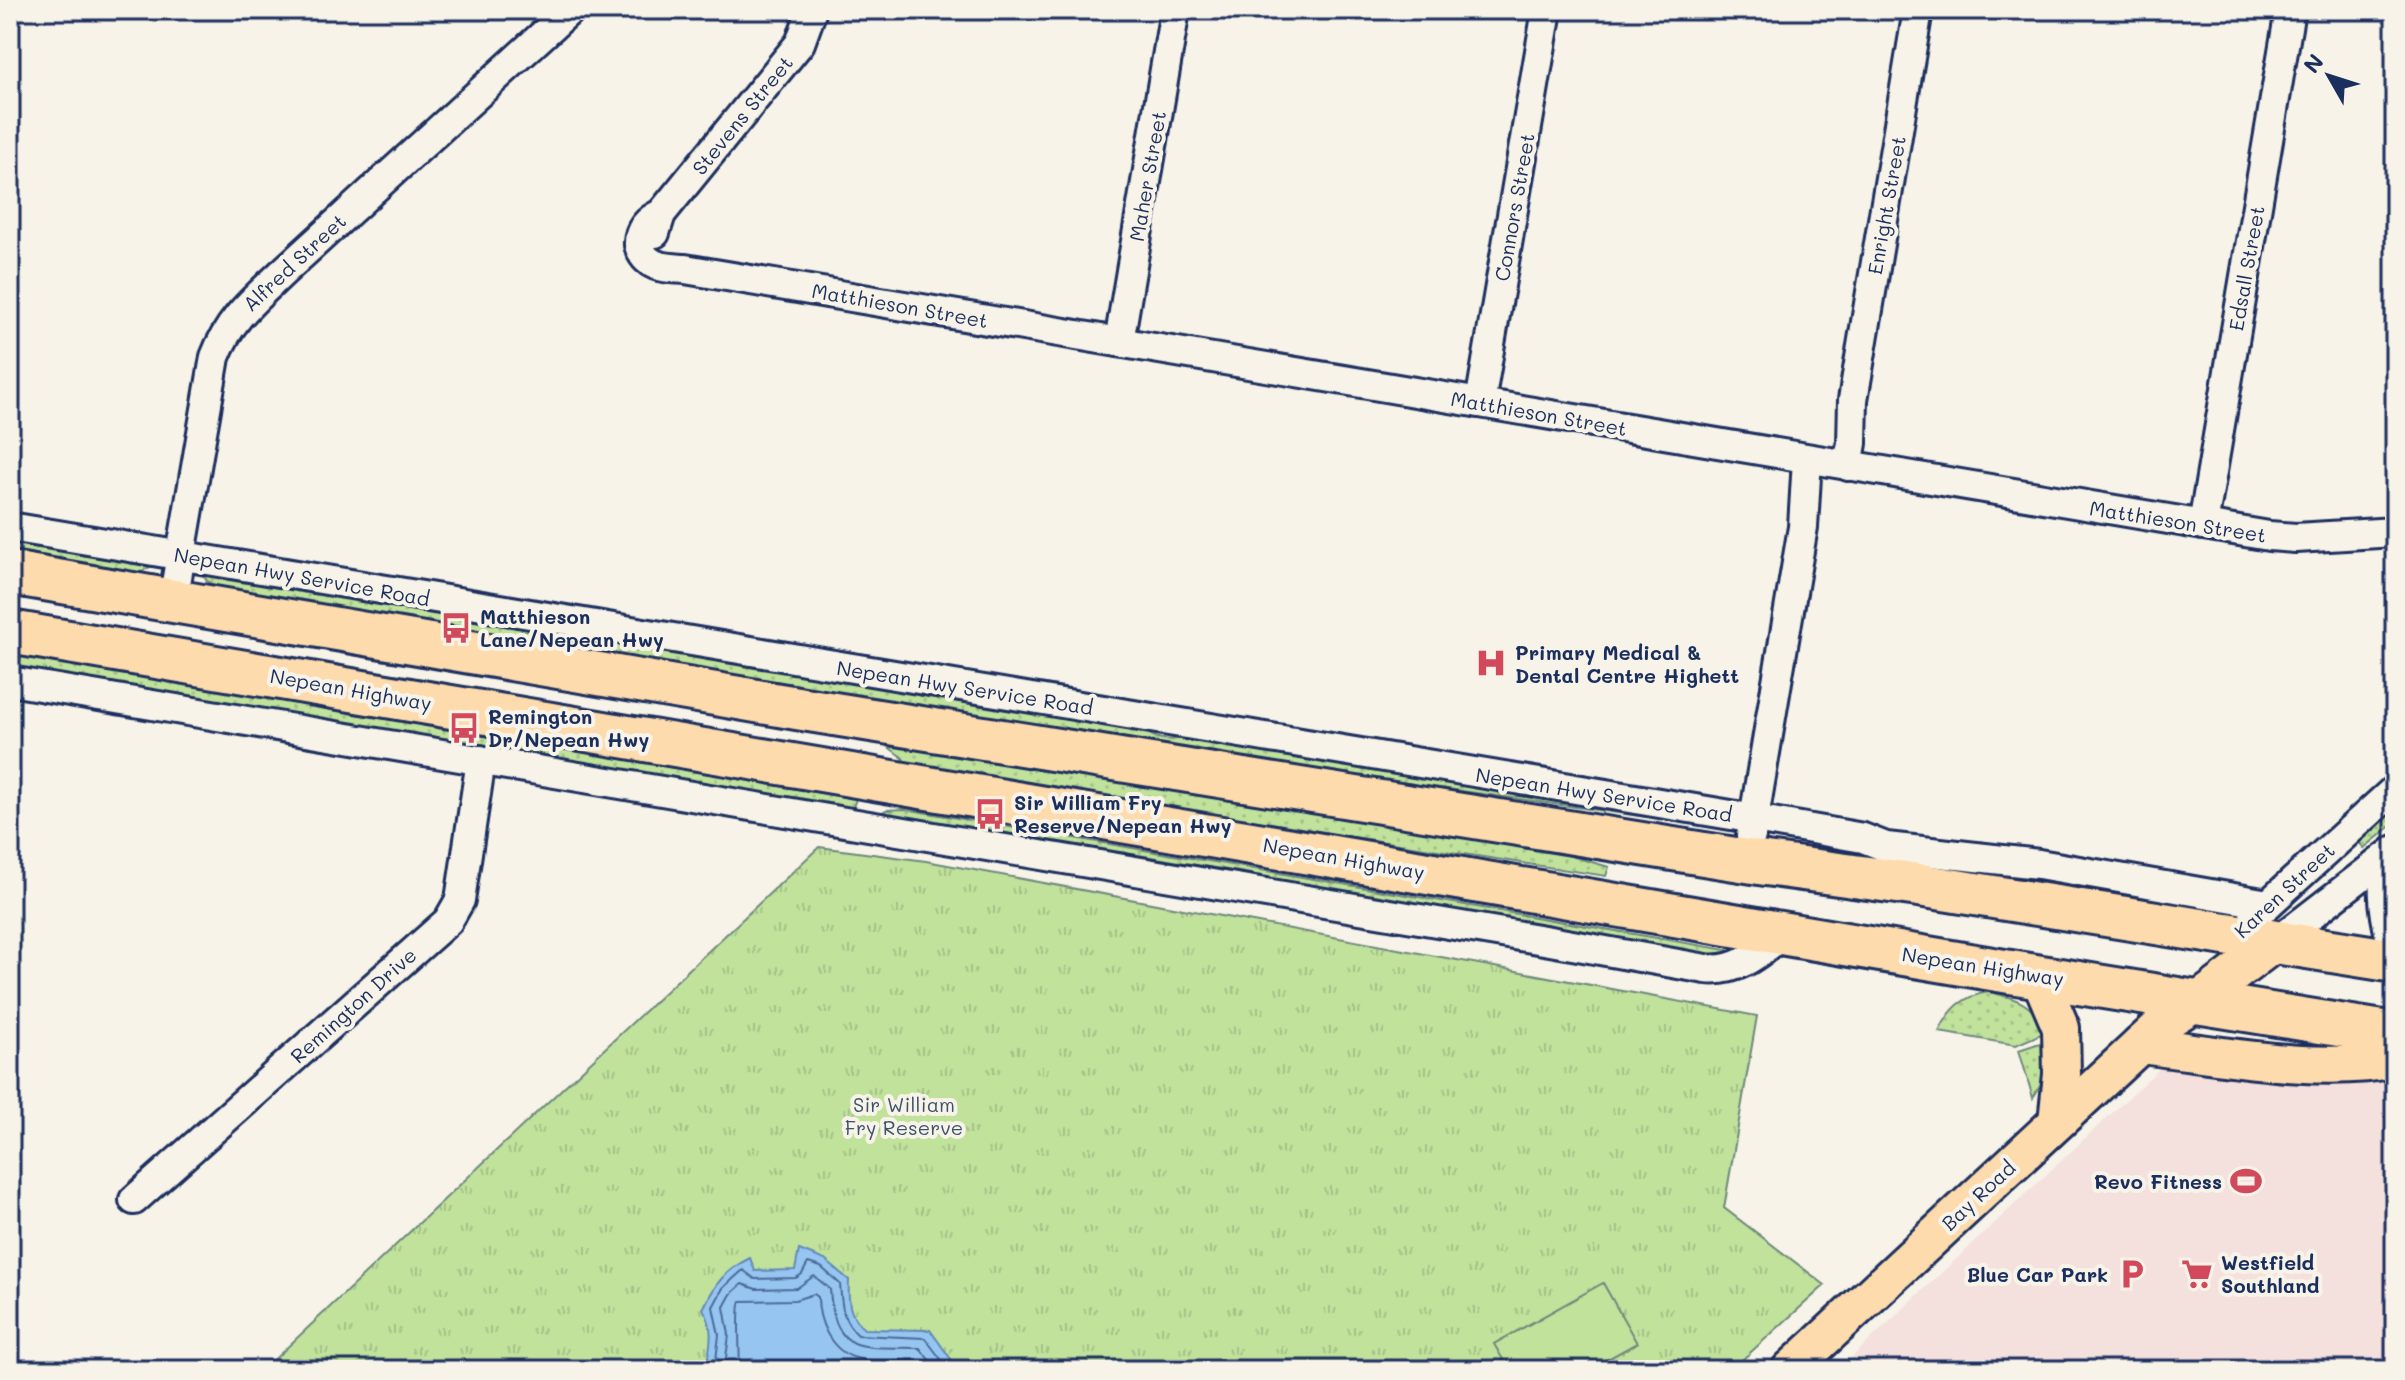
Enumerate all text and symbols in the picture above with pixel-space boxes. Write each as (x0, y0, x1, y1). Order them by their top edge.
north arrow (2289, 36, 2369, 116)
text: N (2297, 47, 2330, 79)
street label: Stevens Street (686, 50, 798, 180)
street label: Maher Street (1123, 109, 1171, 243)
street label: Connors Street (1488, 131, 1540, 283)
street label: Enright Street (1861, 134, 1911, 276)
street label: Edsall Street (2222, 203, 2270, 333)
street label: Alfred Street (237, 208, 351, 316)
street label: Matthieson Street (810, 277, 990, 333)
street label: Matthieson Street (1449, 385, 1629, 441)
street label: Matthieson Street (2088, 494, 2268, 548)
street label: Nepean Hwy Service Road (172, 541, 432, 611)
place label: Matthieson Lane/Nepean Hwy (480, 603, 664, 652)
bus stop icon: Matthieson Lane/Nepean Hwy (439, 611, 473, 645)
place label: Primary Medical & Dental Centre Highett (1515, 639, 1739, 688)
hospital icon: Primary Medical & Dental Centre Highett (1474, 646, 1508, 680)
street label: Nepean Hwy Service Road (835, 654, 1095, 720)
street label: Nepean Highway (268, 662, 434, 716)
place label: Remington Dr/Nepean Hwy (488, 703, 650, 752)
bus stop icon: Remington Dr/Nepean Hwy (447, 711, 481, 745)
street label: Nepean Hwy Service Road (1474, 761, 1734, 827)
place label: Sir William Fry Reserve/Nepean Hwy (1014, 789, 1232, 838)
bus stop icon: Sir William Fry Reserve/Nepean Hwy (973, 797, 1007, 831)
street label: Nepean Highway (1261, 831, 1427, 885)
street label: Karen Street (2228, 837, 2340, 943)
street label: Nepean Highway (1900, 940, 2066, 992)
street label: Remington Drive (284, 941, 422, 1069)
park label: Sir William Fry Reserve (845, 1091, 963, 1140)
street label: Bay Road (1936, 1154, 2020, 1236)
sports icon: Revo Fitness (2229, 1164, 2263, 1198)
place label: Revo Fitness (2094, 1168, 2222, 1194)
place label: Westfield Southland (2221, 1249, 2320, 1298)
parking icon: Blue Car Park (2115, 1257, 2149, 1291)
supermarket icon: Westfield Southland (2180, 1257, 2214, 1291)
place label: Blue Car Park (1967, 1261, 2108, 1287)

